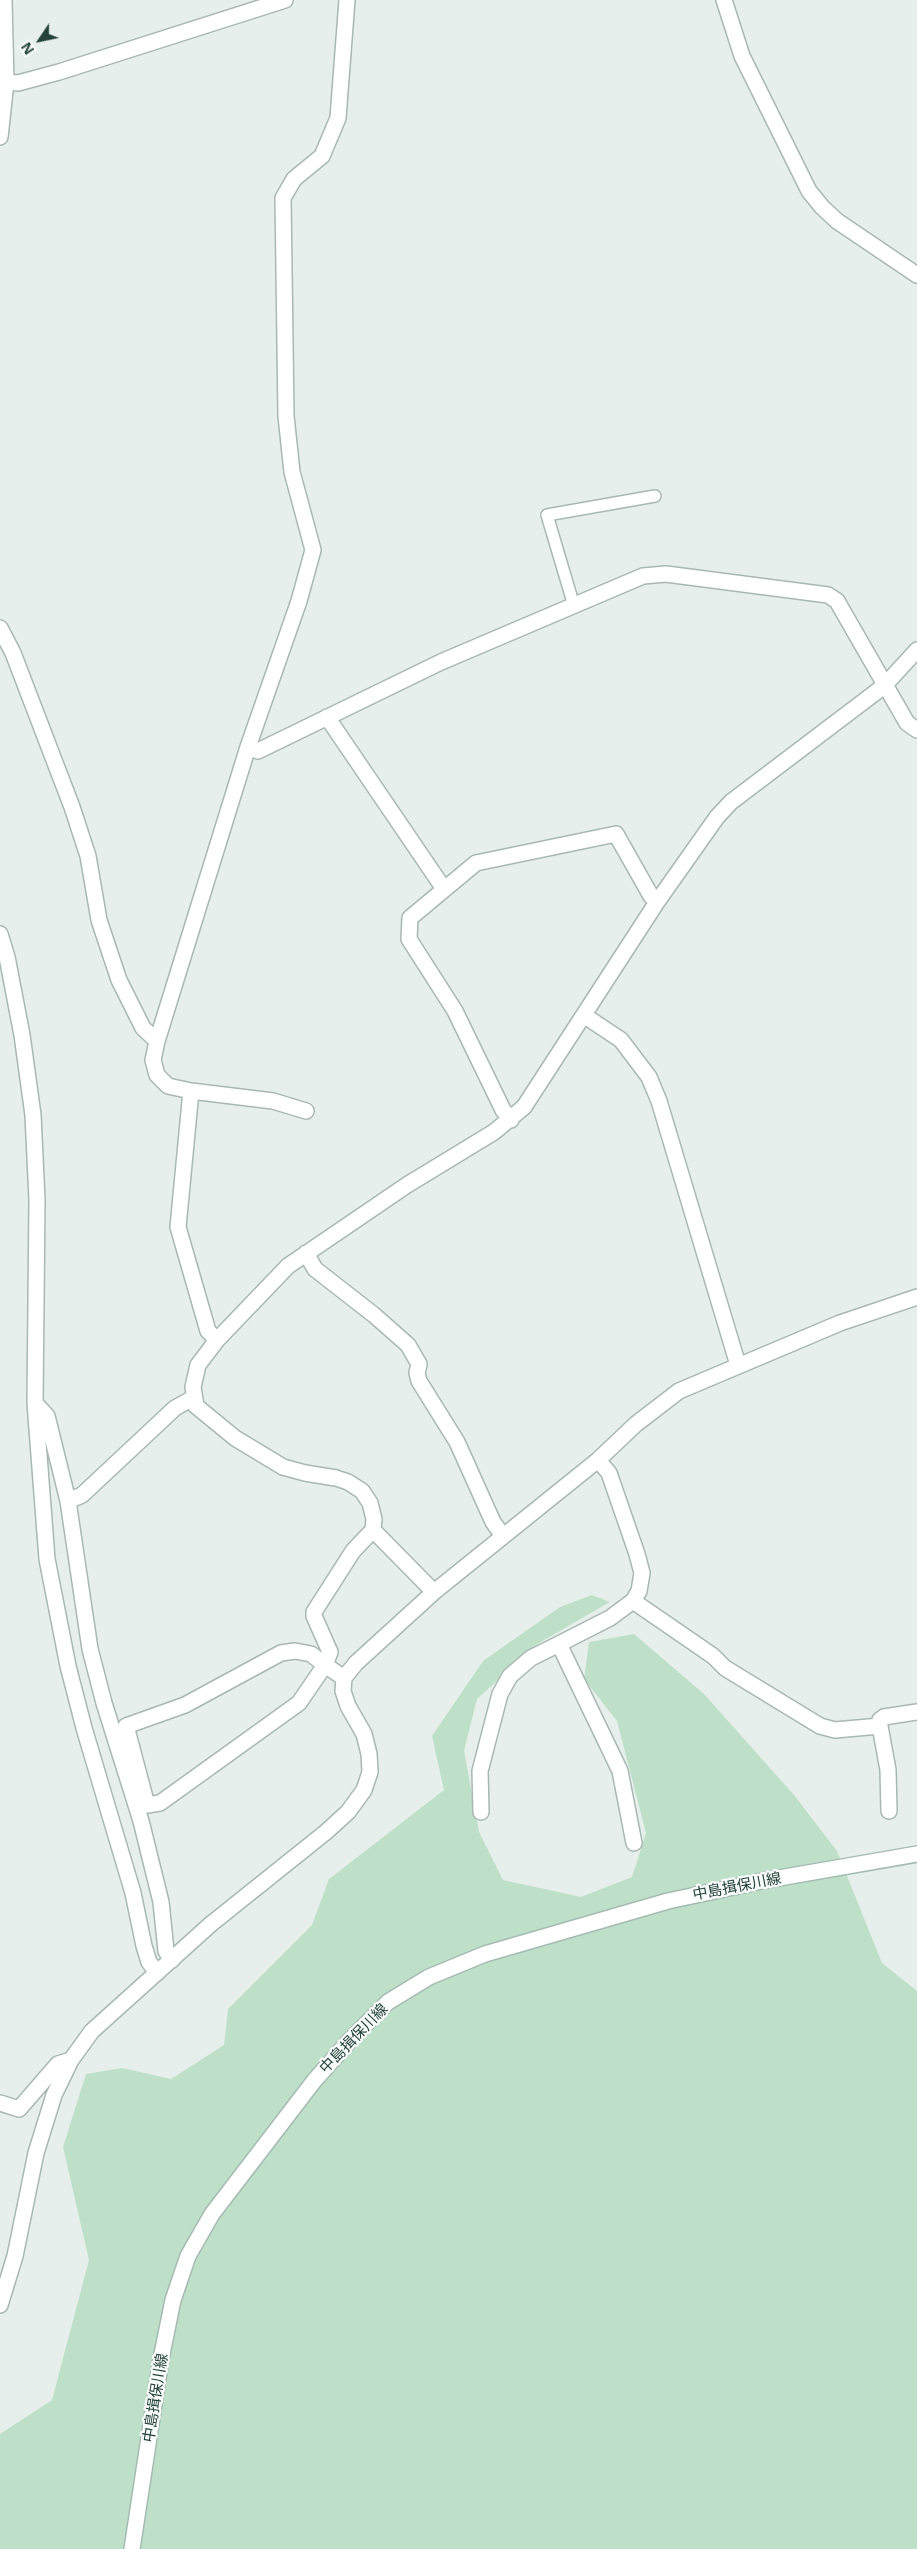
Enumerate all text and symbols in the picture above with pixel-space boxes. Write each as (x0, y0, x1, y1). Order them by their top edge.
north arrow (15, 15, 65, 65)
text: N (16, 39, 38, 59)
street label: 中島揖保川線 (691, 1870, 783, 1904)
street label: 中島揖保川線 (316, 2000, 392, 2078)
street label: 中島揖保川線 (140, 2352, 172, 2444)

